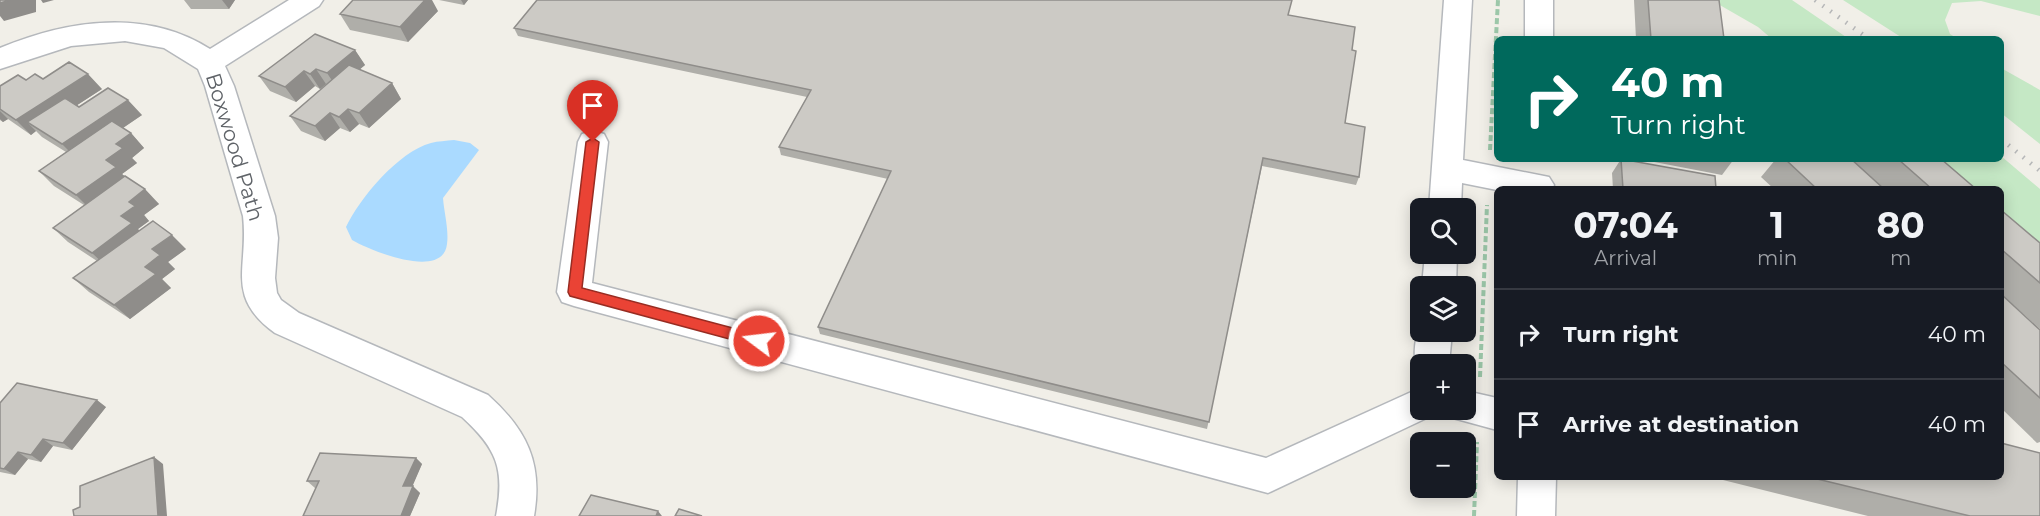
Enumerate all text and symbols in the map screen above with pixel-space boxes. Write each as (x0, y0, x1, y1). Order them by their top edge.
text: 40 m (1611, 56, 1724, 108)
icon: right (1512, 60, 1590, 138)
street label: Boxwood Path (201, 70, 269, 224)
pin (567, 80, 618, 142)
icon: arrive (576, 89, 609, 122)
text: Turn right (1611, 108, 1746, 141)
map controls (1410, 198, 1476, 498)
button: search (1410, 198, 1476, 264)
text: 07:04 (1573, 203, 1678, 247)
text: 1 (1770, 203, 1784, 247)
text: 80 (1876, 203, 1925, 247)
text: Arrival (1594, 246, 1657, 270)
text: min (1757, 246, 1797, 270)
text: m (1890, 246, 1911, 270)
button: layers (1410, 276, 1476, 342)
position arrow (727, 309, 791, 373)
icon: right (1512, 318, 1545, 351)
text: Turn right (1563, 321, 1678, 348)
text: 40 m (1928, 321, 1986, 348)
button: + (1410, 354, 1476, 420)
icon: arrive (1512, 408, 1545, 441)
text: Arrive at destination (1563, 411, 1799, 438)
text: 40 m (1928, 411, 1986, 438)
button: − (1410, 432, 1476, 498)

